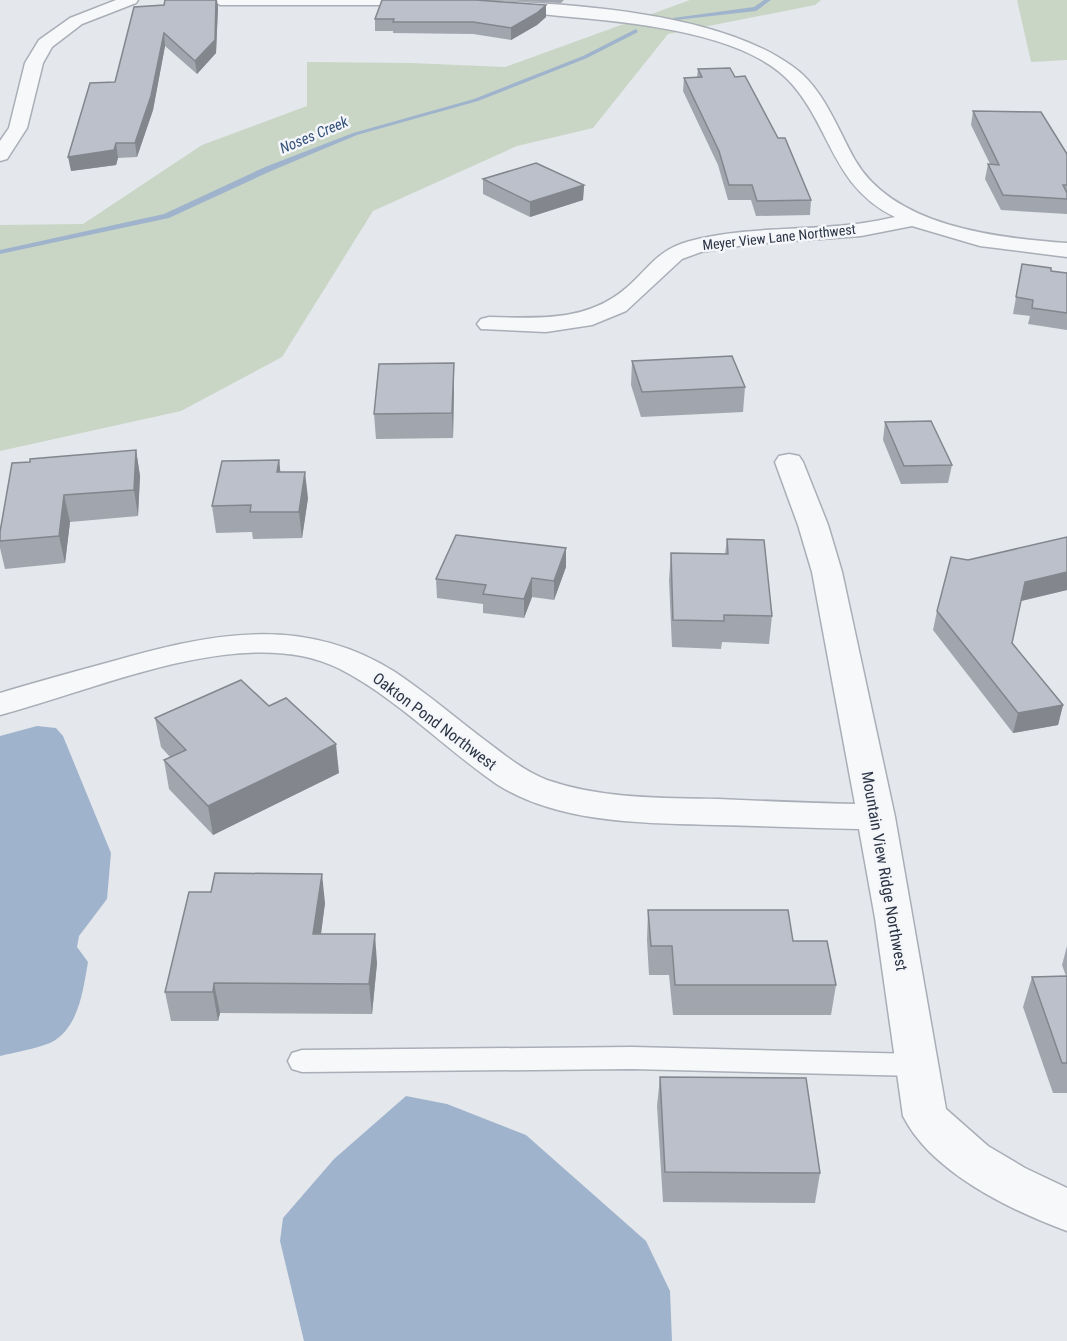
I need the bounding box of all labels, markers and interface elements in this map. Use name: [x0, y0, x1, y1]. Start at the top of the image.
water label: Noses Creek: [277, 112, 351, 157]
street label: Meyer View Lane Northwest: [702, 221, 856, 253]
street label: Oakton Pond Northwest: [369, 669, 501, 774]
street label: Mountain View Ridge Northwest: [858, 770, 911, 972]

